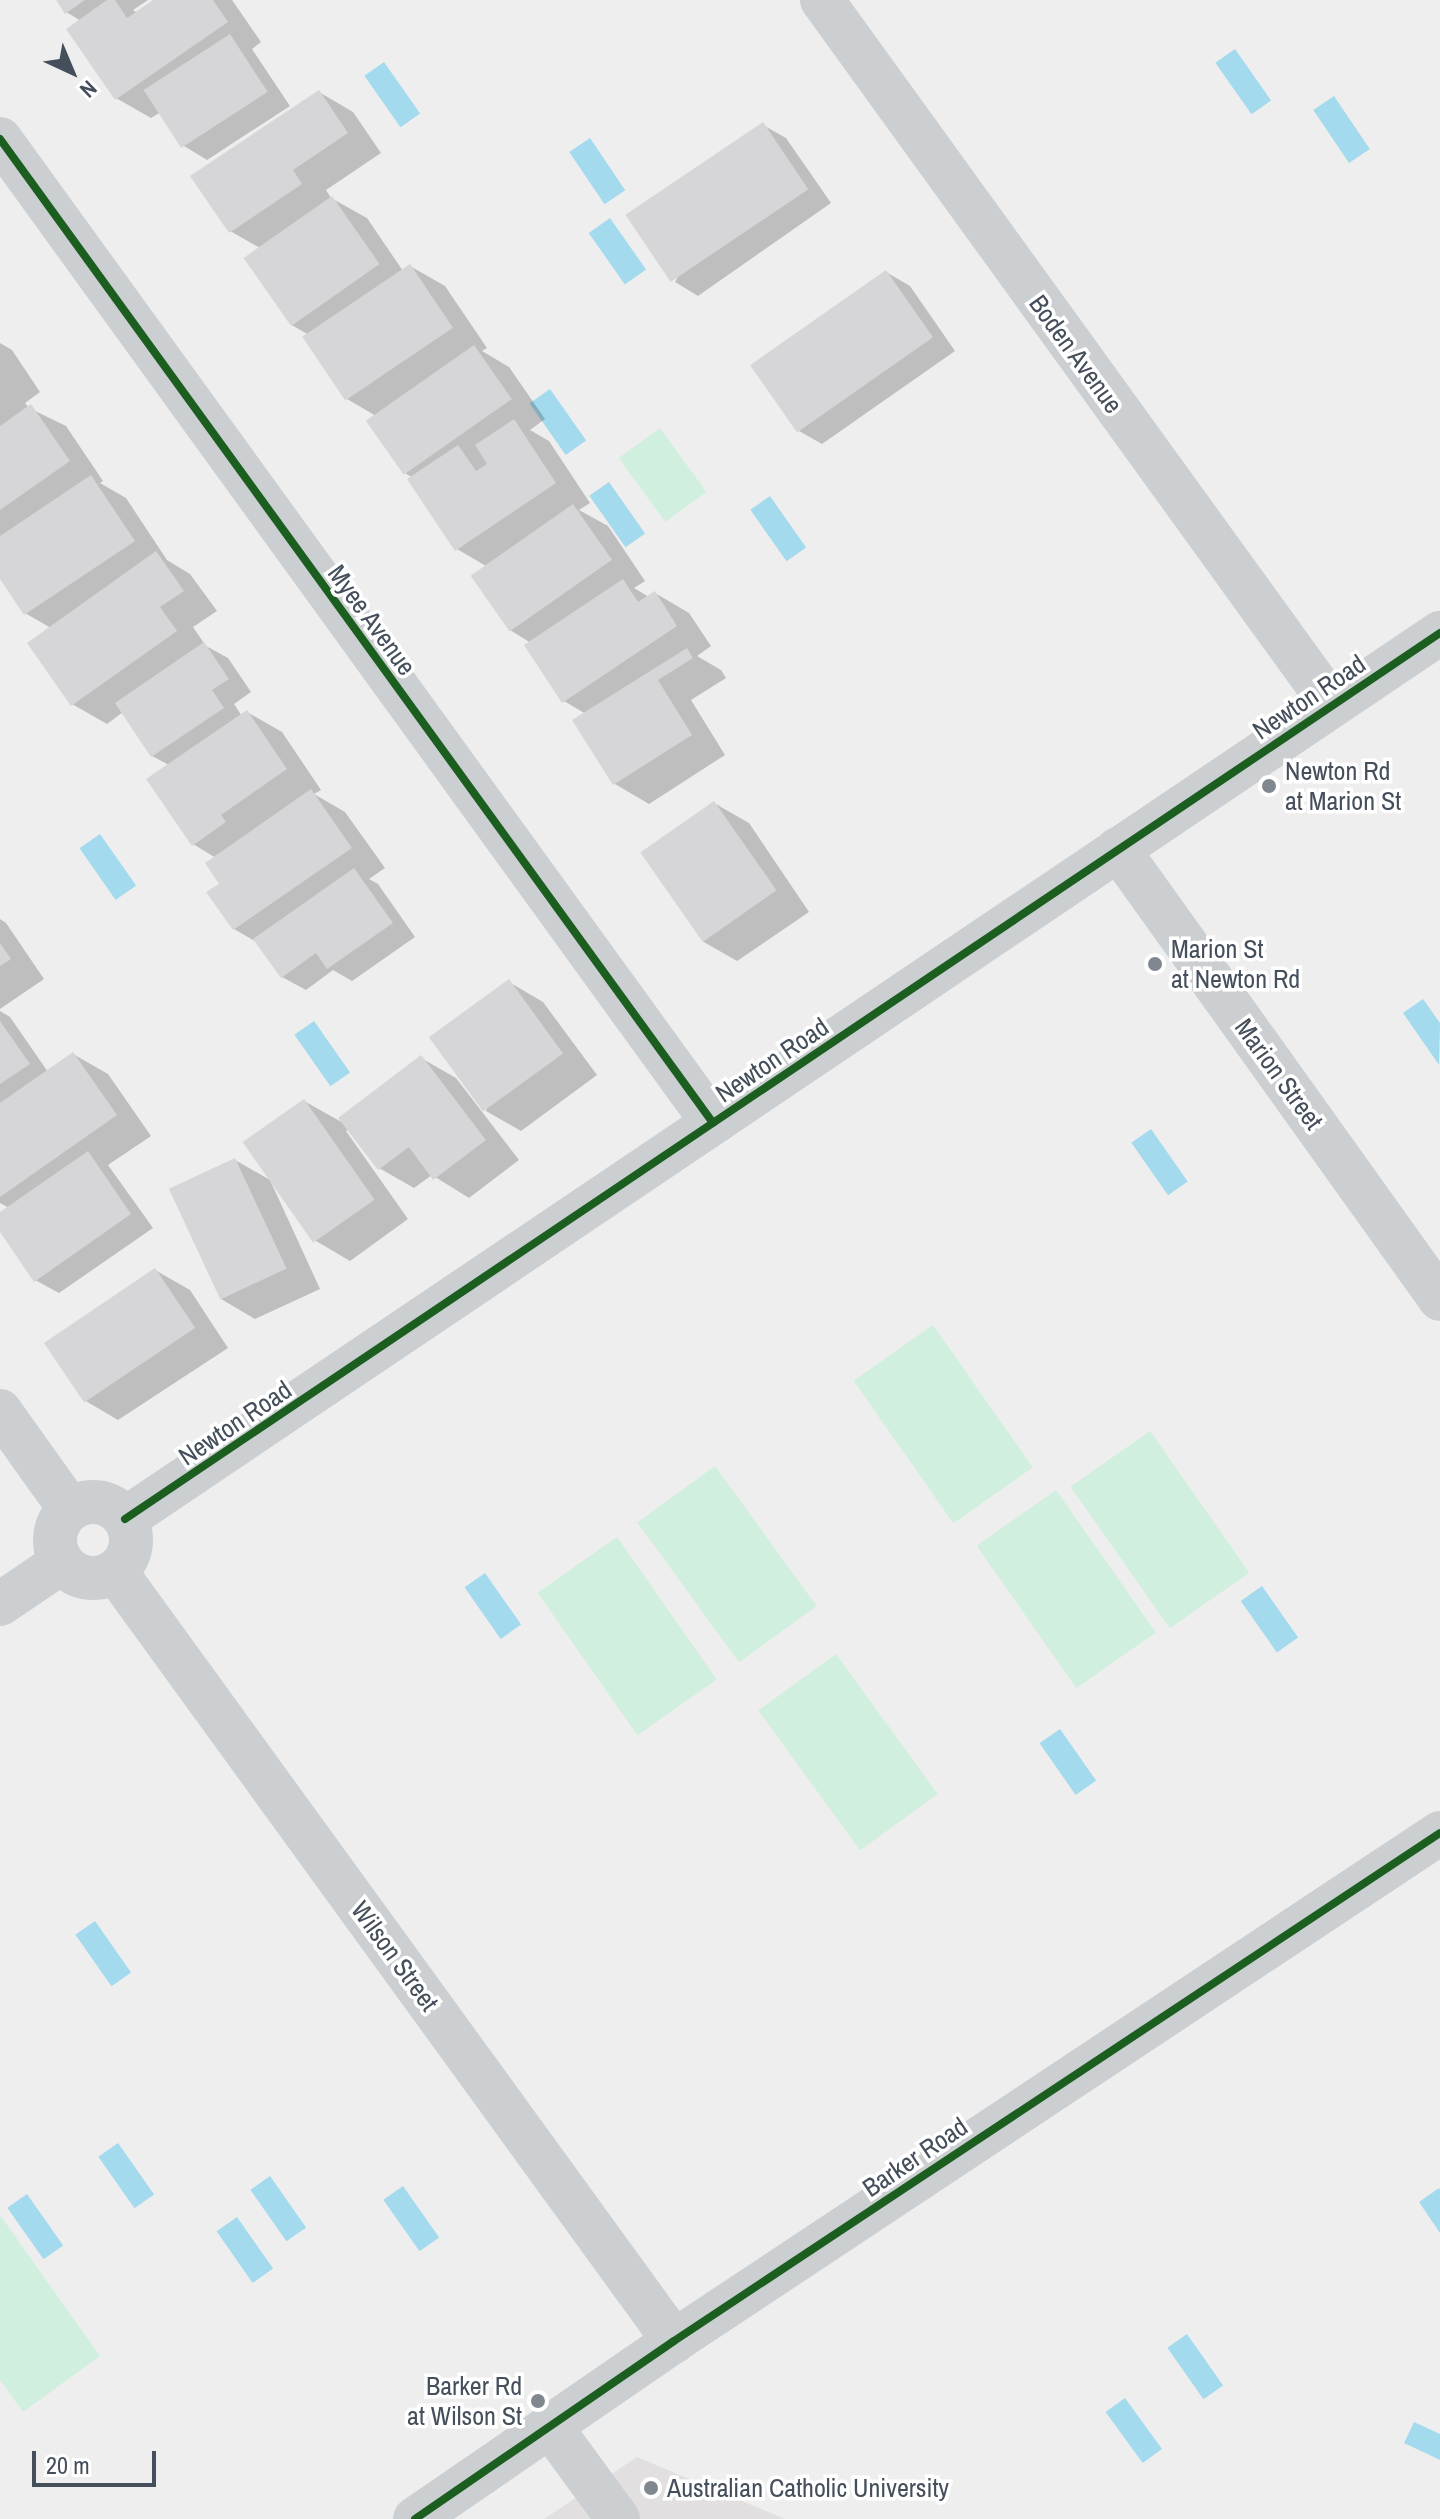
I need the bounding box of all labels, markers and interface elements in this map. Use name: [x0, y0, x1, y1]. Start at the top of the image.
north arrow: [32, 32, 112, 112]
text: N: [74, 74, 104, 105]
street label: Boden Avenue: [1022, 288, 1130, 420]
street label: Myee Avenue: [321, 558, 423, 682]
street label: Newton Road: [1247, 648, 1371, 746]
place label: Newton Rd at Marion St: [1285, 755, 1401, 816]
marker: Newton Rd at Marion St: [1260, 777, 1278, 795]
place label: Marion St at Newton Rd: [1171, 933, 1300, 994]
marker: Marion St at Newton Rd: [1146, 955, 1164, 973]
street label: Newton Road: [710, 1011, 834, 1109]
street label: Marion Street: [1228, 1013, 1330, 1135]
street label: Newton Road: [173, 1374, 297, 1472]
street label: Wilson Street: [345, 1895, 445, 2017]
street label: Barker Road: [857, 2111, 973, 2203]
place label: Barker Rd at Wilson St: [407, 2370, 522, 2432]
marker: Barker Rd at Wilson St: [529, 2392, 547, 2410]
scale bar: [36, 2435, 160, 2485]
text: 20 m: [46, 2449, 90, 2481]
place label: Australian Catholic University: [667, 2472, 949, 2504]
marker: Australian Catholic University: [642, 2479, 660, 2497]

